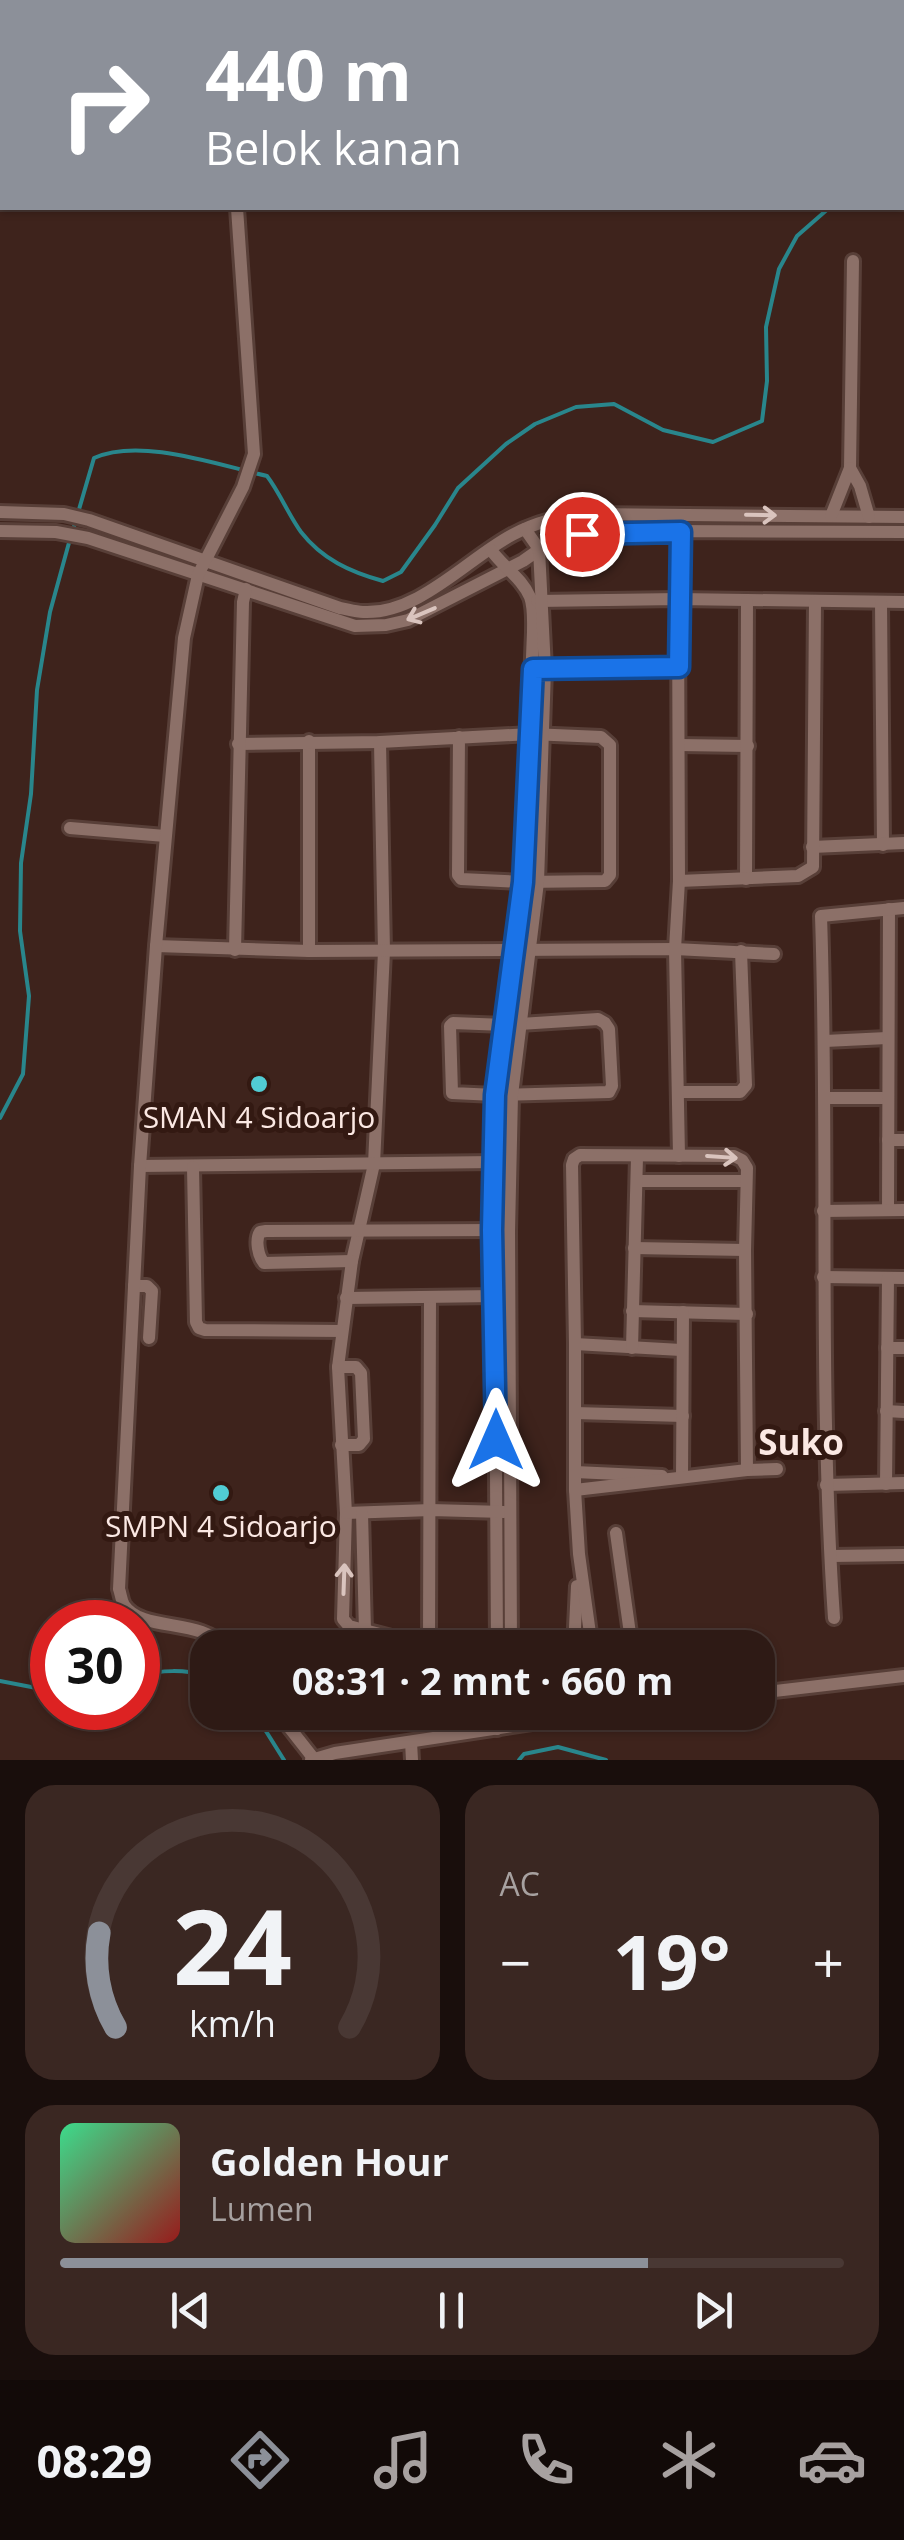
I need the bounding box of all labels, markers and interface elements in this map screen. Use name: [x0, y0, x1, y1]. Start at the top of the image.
text: 440 m: [205, 26, 412, 122]
icon: right: [40, 40, 170, 170]
text: Belok kanan: [205, 117, 462, 178]
pin: [540, 492, 625, 577]
one-way arrow: [744, 506, 776, 525]
icon: arrive: [555, 507, 610, 562]
one-way arrow: [406, 606, 437, 624]
marker: SMAN 4 Sidoarjo: [248, 1073, 270, 1095]
place label: SMAN 4 Sidoarjo: [143, 1096, 375, 1137]
one-way arrow: [705, 1148, 737, 1167]
position arrow: [444, 1388, 548, 1492]
district label: Suko: [758, 1418, 844, 1465]
marker: SMPN 4 Sidoarjo: [210, 1482, 232, 1504]
place label: SMPN 4 Sidoarjo: [105, 1505, 337, 1546]
one-way arrow: [335, 1563, 354, 1595]
speed limit sign: 30: [30, 1600, 160, 1730]
text: 08:31 · 2 mnt · 660 m: [292, 1654, 673, 1706]
text: AC: [500, 1862, 540, 1905]
text: 24: [173, 1874, 292, 2015]
text: 19°: [613, 1910, 731, 2012]
text: −: [500, 1924, 531, 1999]
text: +: [813, 1924, 844, 1999]
text: km/h: [189, 1999, 276, 2047]
text: Golden Hour: [210, 2135, 449, 2187]
text: Lumen: [210, 2187, 314, 2230]
icon: previous: [163, 2283, 218, 2338]
icon: pause: [424, 2283, 479, 2338]
icon: next: [686, 2283, 741, 2338]
icon: directions: [225, 2425, 295, 2495]
icon: music: [368, 2425, 438, 2495]
icon: phone: [511, 2425, 581, 2495]
icon: climate: [654, 2425, 724, 2495]
icon: car: [797, 2425, 867, 2495]
text: 08:29: [37, 2430, 152, 2491]

